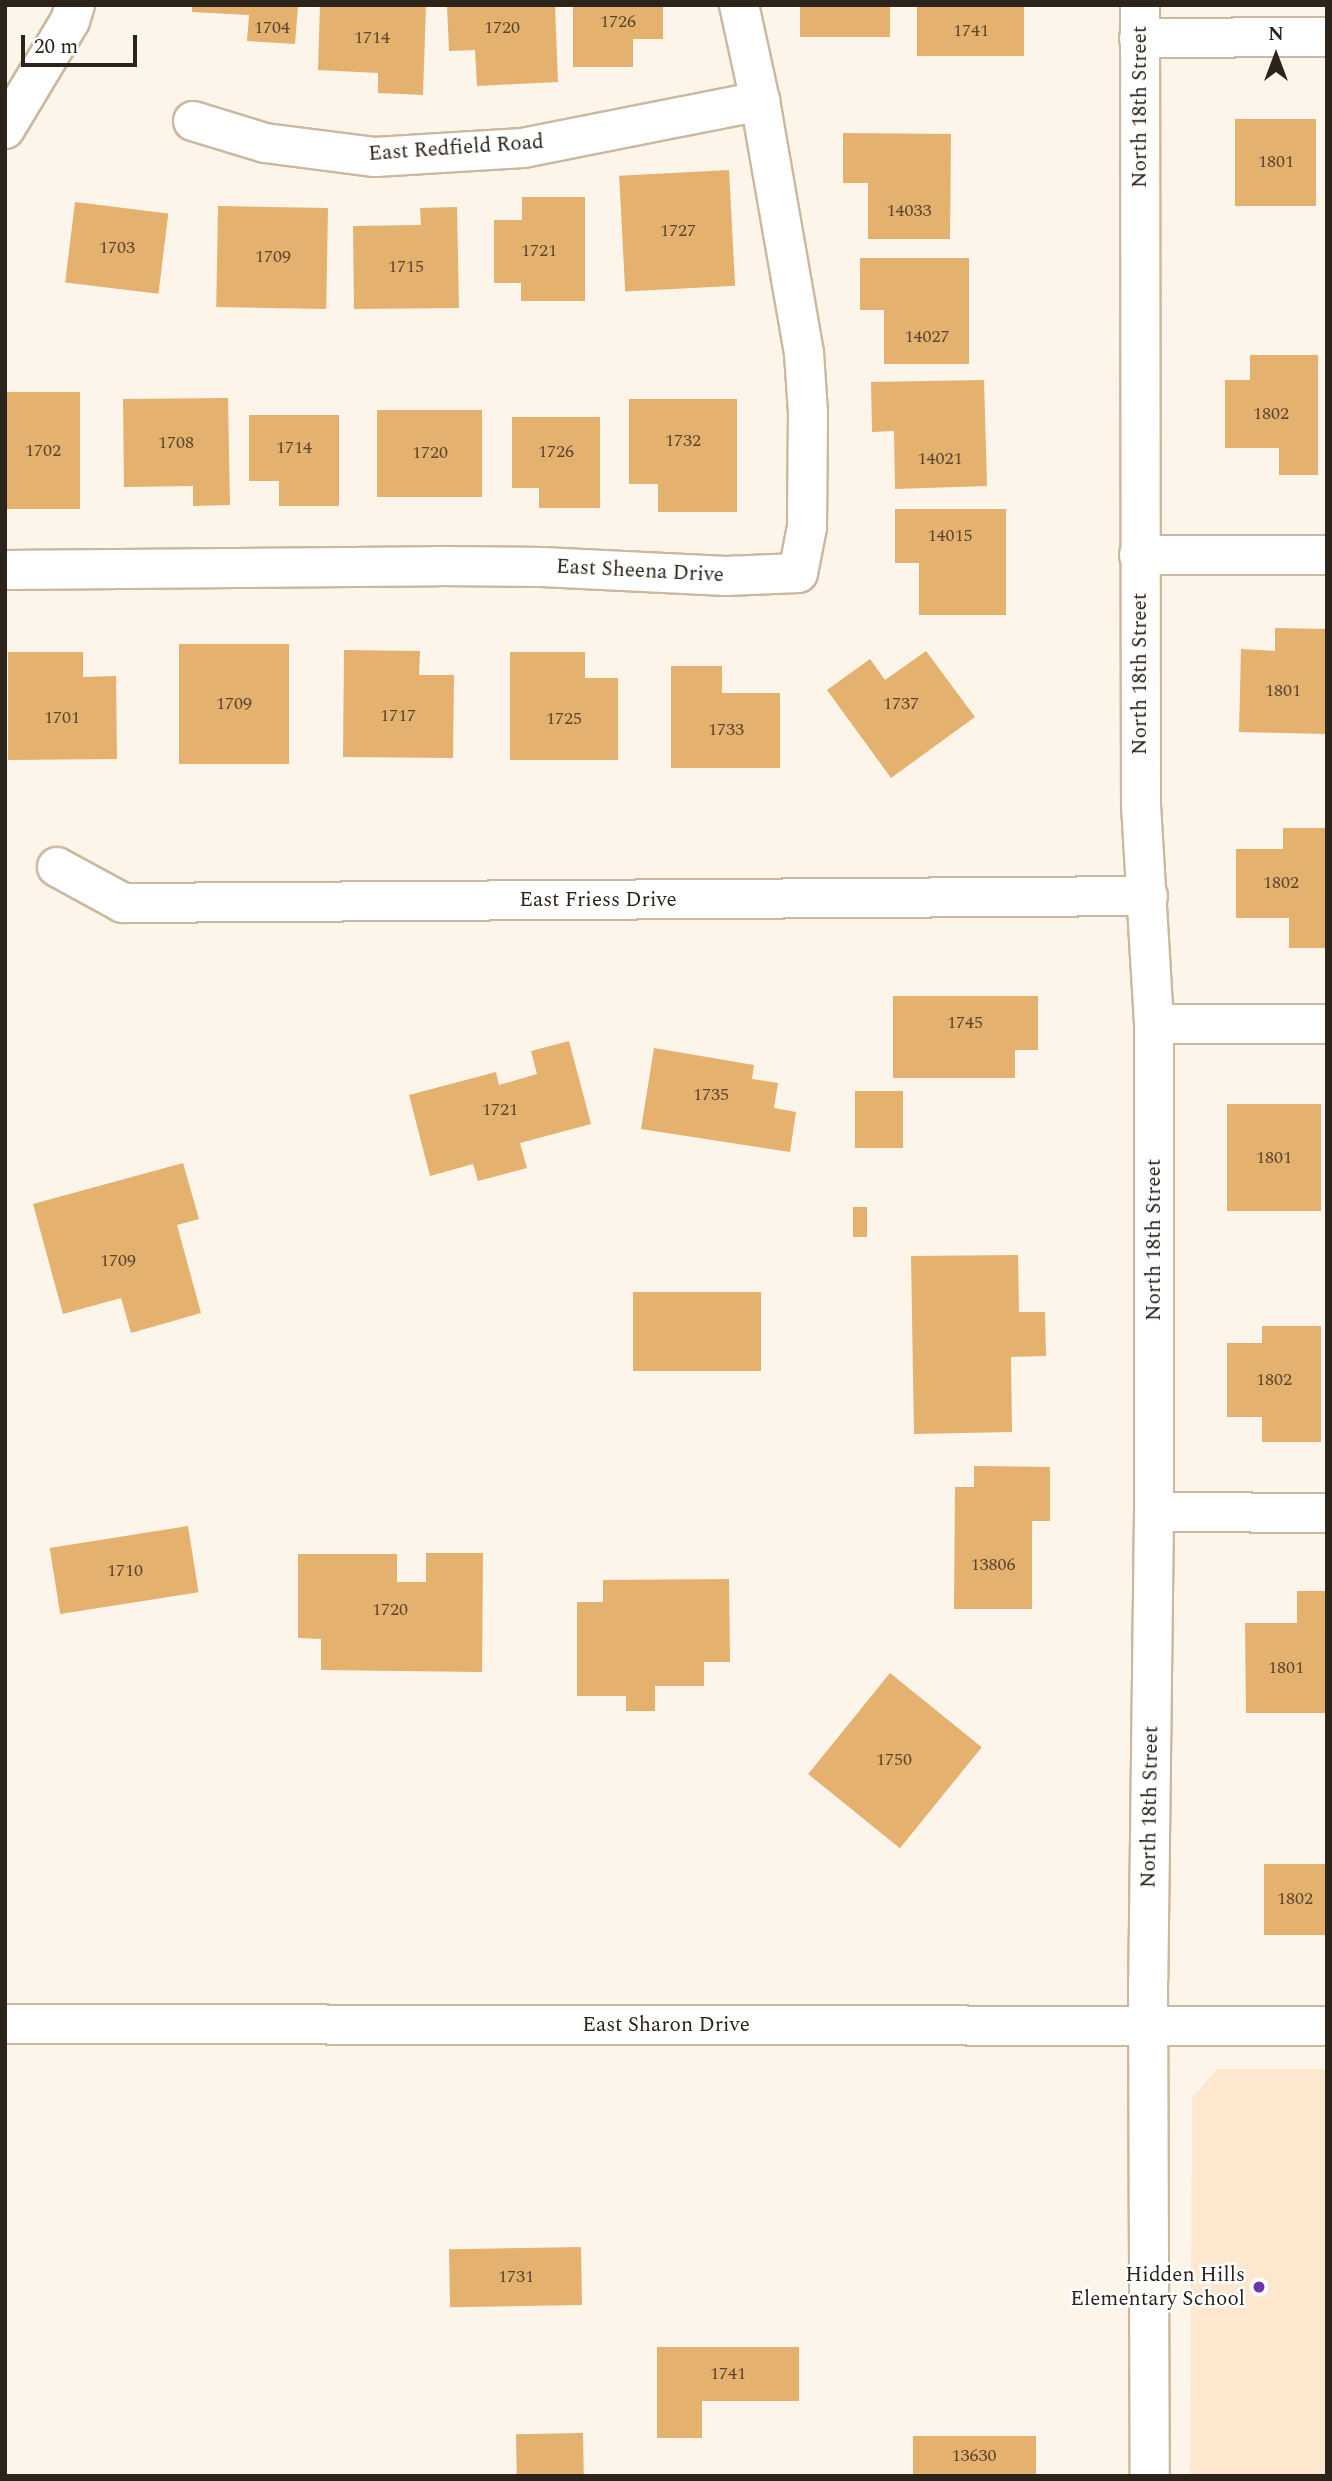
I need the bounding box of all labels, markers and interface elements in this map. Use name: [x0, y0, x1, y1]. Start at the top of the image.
house number: 1726: [600, 11, 636, 33]
house number: 1704: [254, 17, 290, 39]
house number: 1720: [484, 17, 520, 39]
house number: 1741: [953, 20, 989, 42]
text: N: [1268, 20, 1284, 49]
scale bar: [24, 21, 140, 65]
north arrow: [1241, 21, 1311, 91]
street label: North 18th Street: [1127, 26, 1153, 188]
house number: 1714: [354, 27, 390, 49]
text: 20 m: [34, 31, 78, 63]
street label: East Redfield Road: [367, 129, 545, 167]
house number: 1801: [1258, 151, 1294, 173]
house number: 14033: [887, 200, 931, 222]
house number: 1727: [660, 220, 696, 242]
house number: 1703: [99, 237, 135, 259]
house number: 1721: [521, 240, 557, 262]
house number: 1709: [255, 246, 291, 268]
house number: 1715: [388, 256, 424, 278]
house number: 14027: [905, 326, 949, 348]
house number: 1802: [1253, 403, 1289, 425]
house number: 1732: [665, 430, 701, 452]
house number: 1708: [158, 432, 194, 454]
house number: 1714: [276, 437, 312, 459]
house number: 1702: [25, 440, 61, 462]
house number: 1726: [538, 441, 574, 463]
house number: 1720: [412, 442, 448, 464]
house number: 14021: [918, 448, 962, 470]
house number: 14015: [928, 525, 972, 547]
street label: East Sheena Drive: [555, 554, 725, 588]
street label: North 18th Street: [1127, 593, 1153, 755]
house number: 1801: [1265, 680, 1301, 702]
house number: 1709: [216, 693, 252, 715]
house number: 1737: [883, 693, 919, 715]
house number: 1717: [380, 705, 416, 727]
house number: 1701: [44, 707, 80, 729]
house number: 1725: [546, 708, 582, 730]
house number: 1733: [708, 719, 744, 741]
house number: 1802: [1263, 872, 1299, 894]
street label: East Friess Drive: [519, 887, 677, 913]
house number: 1745: [947, 1012, 983, 1034]
house number: 1735: [693, 1084, 729, 1106]
house number: 1721: [482, 1099, 518, 1121]
house number: 1801: [1256, 1147, 1292, 1169]
street label: North 18th Street: [1141, 1159, 1167, 1321]
house number: 1709: [100, 1250, 136, 1272]
house number: 1802: [1256, 1369, 1292, 1391]
house number: 13806: [971, 1554, 1015, 1576]
house number: 1710: [107, 1560, 143, 1582]
house number: 1720: [372, 1599, 408, 1621]
house number: 1801: [1268, 1657, 1304, 1679]
street label: North 18th Street: [1136, 1726, 1164, 1888]
house number: 1750: [876, 1749, 912, 1771]
house number: 1802: [1277, 1888, 1313, 1910]
street label: East Sharon Drive: [582, 2012, 750, 2038]
place label: Hidden Hills Elementary School: [1070, 2262, 1245, 2312]
house number: 1731: [498, 2266, 534, 2288]
marker: Hidden Hills Elementary School: [1251, 2279, 1267, 2295]
house number: 1741: [710, 2363, 746, 2385]
house number: 13630: [952, 2445, 996, 2467]

